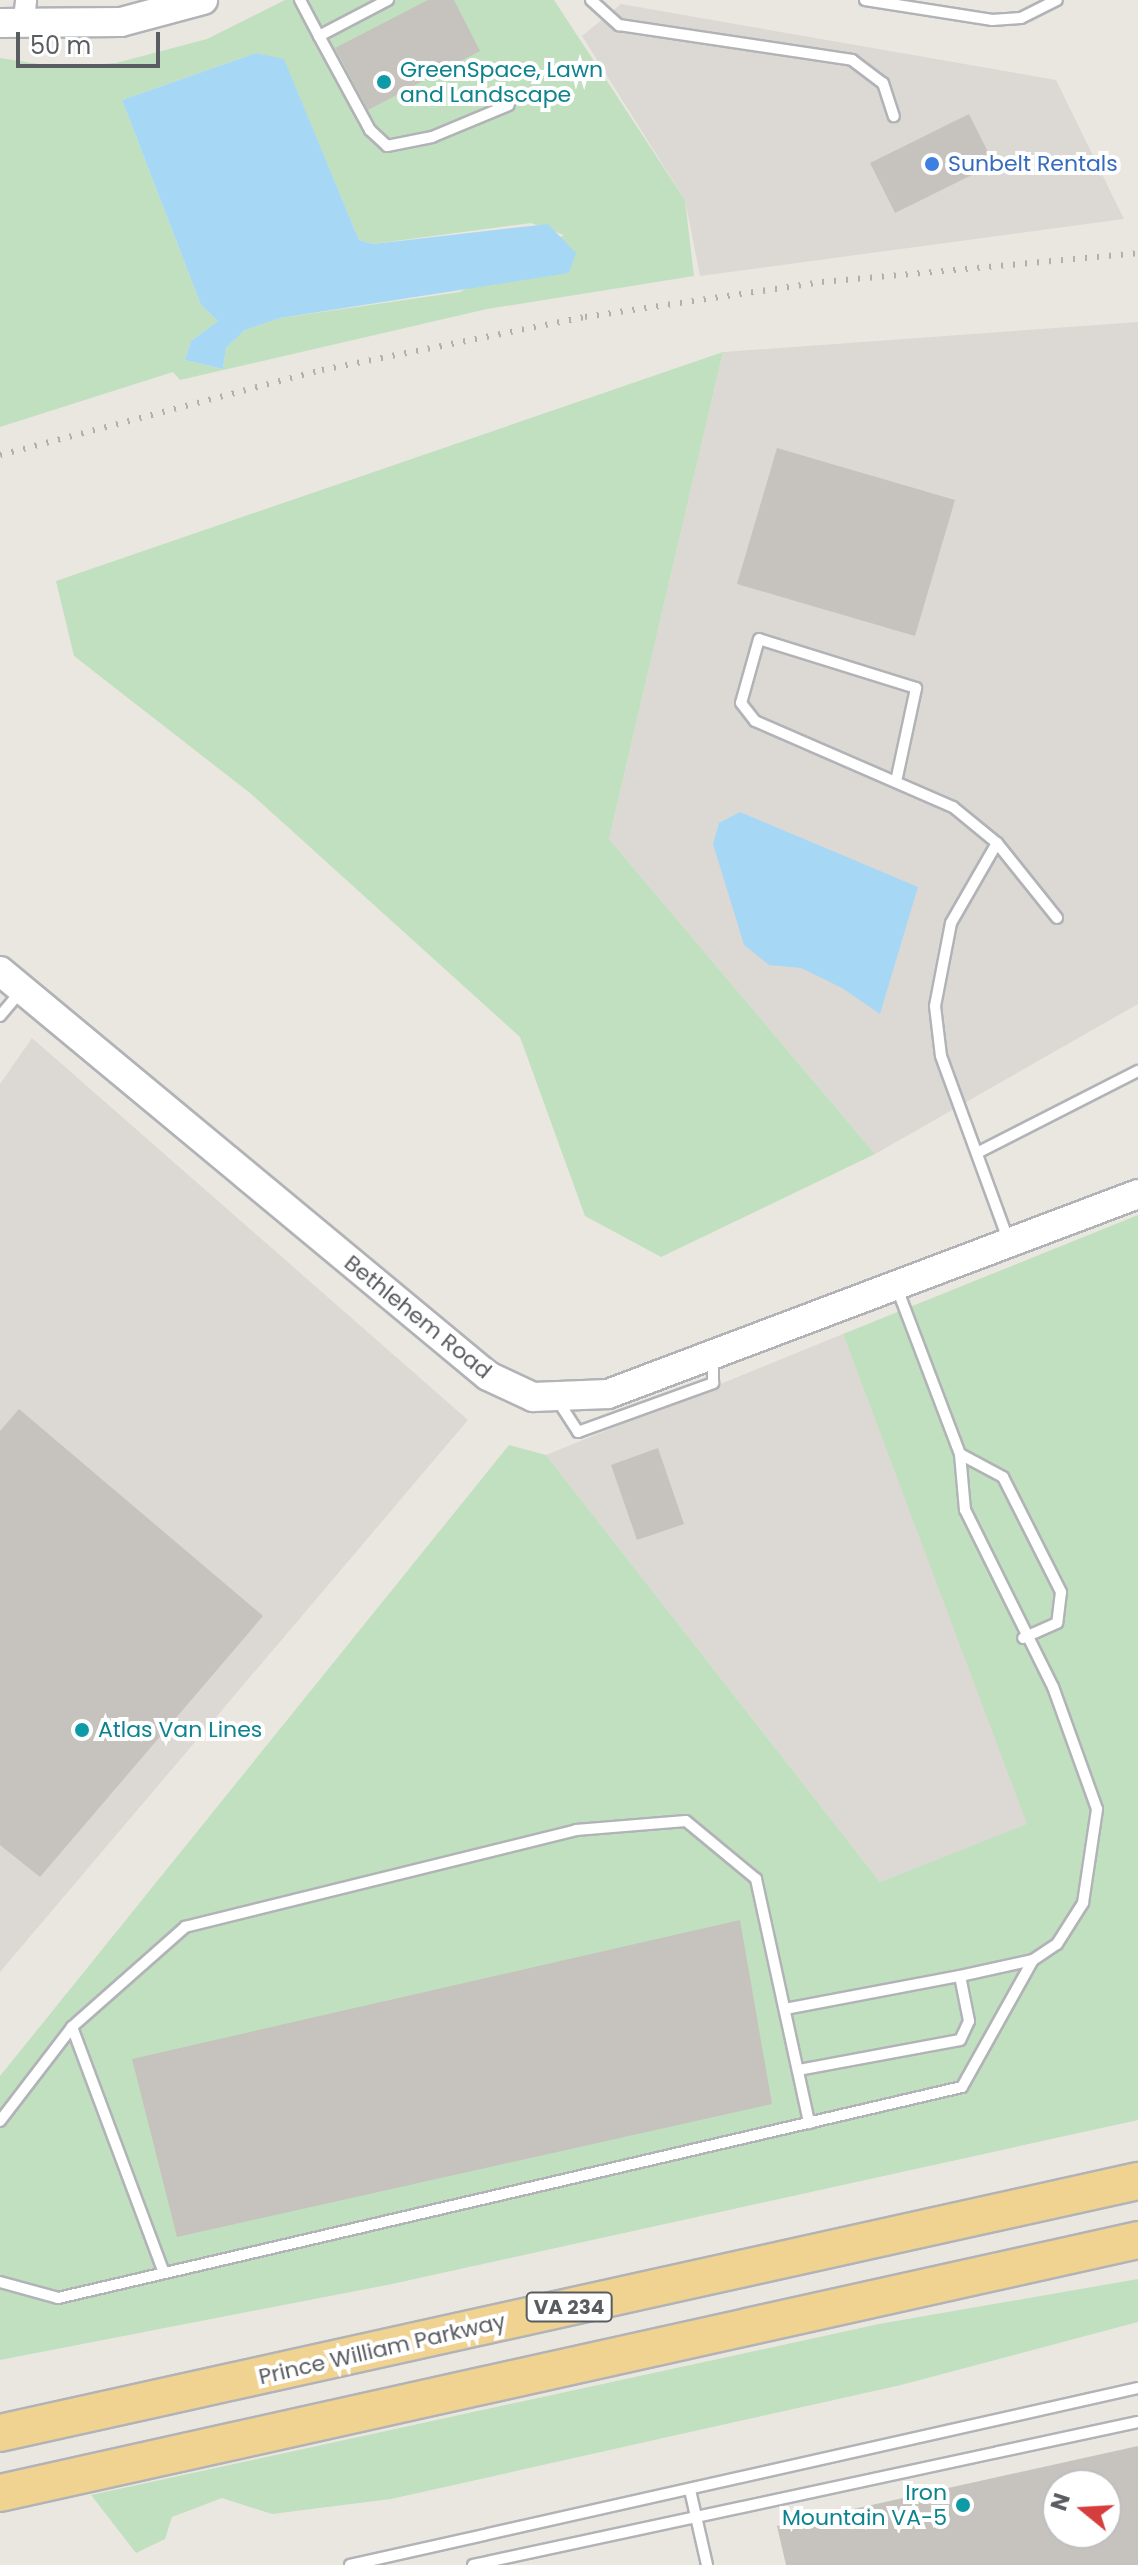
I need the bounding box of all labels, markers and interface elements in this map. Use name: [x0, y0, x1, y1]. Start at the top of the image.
scale bar: [20, 16, 164, 66]
text: 50 m: [30, 29, 91, 62]
place label: GreenSpace, Lawn and Landscape: [400, 56, 603, 108]
marker: GreenSpace, Lawn and Landscape: [375, 73, 393, 91]
place label: Sunbelt Rentals: [948, 151, 1118, 177]
marker: Sunbelt Rentals: [923, 155, 941, 173]
street label: Bethlehem Road: [339, 1250, 497, 1384]
place label: Atlas Van Lines: [98, 1717, 262, 1743]
marker: Atlas Van Lines: [73, 1721, 91, 1739]
road number: VA 234: [525, 2291, 613, 2323]
street label: Prince William Parkway: [256, 2308, 508, 2390]
north arrow: [1042, 2469, 1122, 2549]
place label: Iron Mountain VA-5: [782, 2479, 947, 2530]
text: N: [1043, 2489, 1078, 2515]
marker: Iron Mountain VA-5: [954, 2496, 972, 2514]

